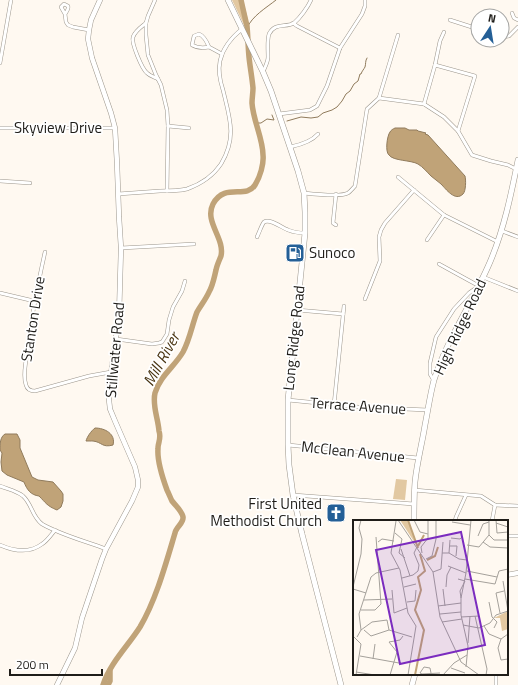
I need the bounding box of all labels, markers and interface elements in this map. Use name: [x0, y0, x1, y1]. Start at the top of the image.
north arrow: [470, 8, 510, 48]
text: N: [487, 10, 497, 27]
street label: Skyview Drive: [14, 116, 102, 139]
place label: Sunoco: [309, 241, 356, 264]
fuel station icon: Sunoco: [284, 242, 306, 264]
street label: Stanton Drive: [14, 275, 51, 363]
street label: High Ridge Road: [427, 275, 492, 379]
street label: Long Ridge Road: [277, 284, 310, 392]
street label: Stillwater Road: [99, 301, 130, 399]
water label: Mill River: [136, 326, 186, 390]
street label: Terrace Avenue: [309, 391, 407, 420]
street label: McClean Avenue: [300, 435, 406, 468]
place label: First United Methodist Church: [210, 492, 322, 532]
church icon: First United Methodist Church: [325, 502, 347, 524]
inset map: [353, 520, 508, 675]
scale bar: [10, 651, 102, 677]
text: 200 m: [16, 655, 49, 674]

